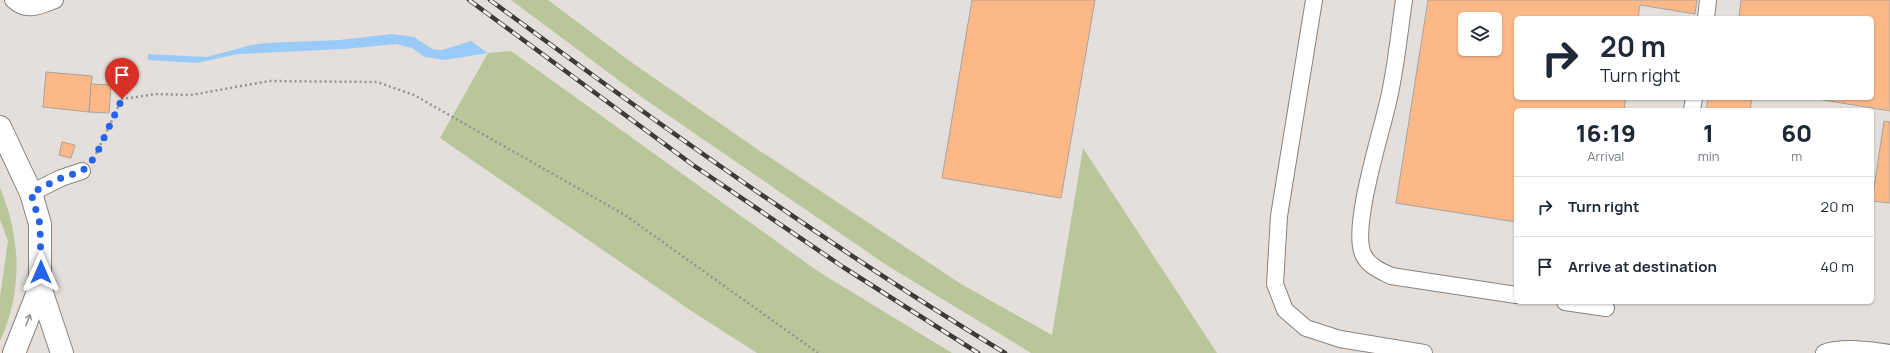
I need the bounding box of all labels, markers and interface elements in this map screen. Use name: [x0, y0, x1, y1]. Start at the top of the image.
map controls: [1458, 12, 1502, 56]
button: layers: [1458, 12, 1502, 56]
text: 20 m: [1600, 27, 1666, 65]
icon: right: [1534, 32, 1586, 84]
pin: [105, 58, 139, 99]
text: Turn right: [1600, 63, 1681, 87]
icon: arrive: [111, 64, 133, 86]
text: 16:19: [1576, 116, 1636, 149]
text: 1: [1703, 116, 1714, 149]
text: 60: [1781, 116, 1812, 149]
text: Arrival: [1587, 147, 1624, 165]
text: min: [1698, 147, 1719, 165]
text: m: [1791, 147, 1802, 165]
icon: right: [1534, 196, 1556, 218]
text: Turn right: [1568, 196, 1639, 217]
text: 20 m: [1821, 196, 1854, 217]
position arrow: [20, 251, 62, 293]
icon: arrive: [1534, 256, 1556, 278]
text: Arrive at destination: [1568, 256, 1717, 277]
text: 40 m: [1820, 256, 1854, 277]
one-way arrow: [25, 314, 32, 327]

